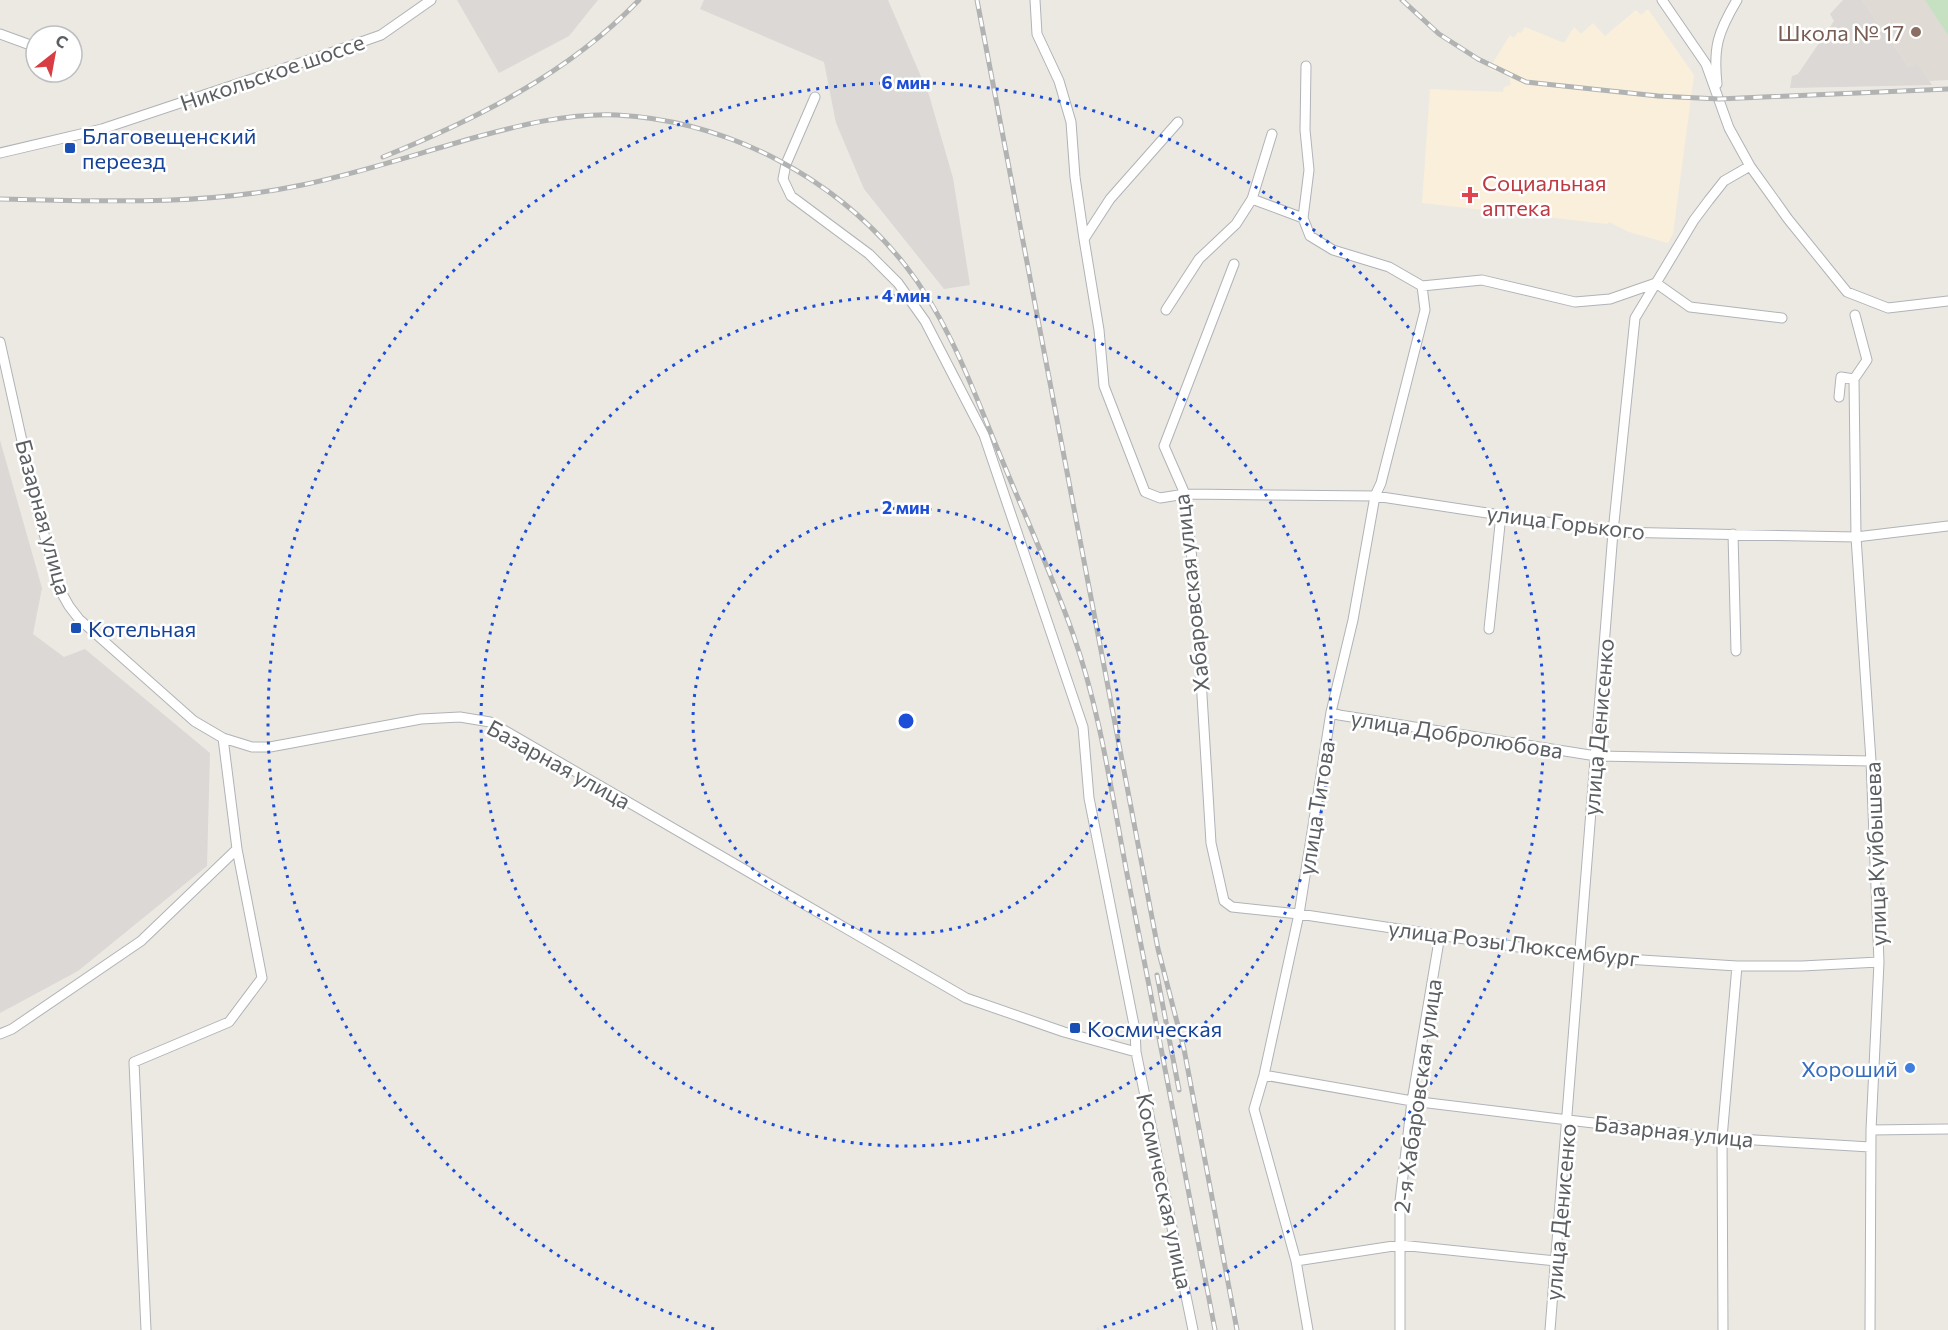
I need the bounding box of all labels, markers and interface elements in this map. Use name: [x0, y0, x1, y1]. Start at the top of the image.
place label: Школа № 17: [1777, 19, 1904, 46]
north arrow: [24, 24, 84, 84]
marker: Школа № 17: [1909, 25, 1923, 39]
street label: Никольское шоссе: [176, 28, 368, 116]
text: С: [52, 30, 72, 52]
text: 6 мин: [882, 71, 930, 93]
place label: Благовещенский переезд: [82, 122, 256, 174]
marker: Благовещенский переезд: [63, 141, 77, 155]
place label: Социальная аптека: [1482, 169, 1607, 221]
marker: Социальная аптека: [1463, 188, 1477, 202]
text: 4 мин: [882, 284, 930, 306]
street label: Базарная улица: [10, 436, 78, 598]
street label: Хабаровская улица: [1167, 493, 1215, 693]
text: 2 мин: [882, 496, 930, 518]
street label: улица Горького: [1485, 499, 1647, 545]
place label: Котельная: [88, 615, 196, 642]
marker: Котельная: [69, 621, 83, 635]
street label: улица Денисенко: [1577, 637, 1619, 817]
street label: улица Добролюбова: [1349, 704, 1565, 764]
centre of rings: [896, 711, 916, 731]
street label: Базарная улица: [482, 713, 636, 815]
street label: улица Титова: [1292, 739, 1340, 877]
street label: улица Куйбышева: [1858, 761, 1892, 947]
street label: улица Розы Люксембург: [1387, 914, 1641, 972]
street label: 2-я Хабаровская улица: [1387, 977, 1447, 1215]
place label: Космическая: [1087, 1015, 1222, 1042]
marker: Космическая: [1068, 1021, 1082, 1035]
place label: Хороший: [1801, 1055, 1898, 1082]
marker: Хороший: [1903, 1061, 1917, 1075]
street label: Космическая улица: [1131, 1091, 1199, 1291]
street label: Базарная улица: [1593, 1109, 1755, 1153]
street label: улица Денисенко: [1539, 1122, 1581, 1302]

